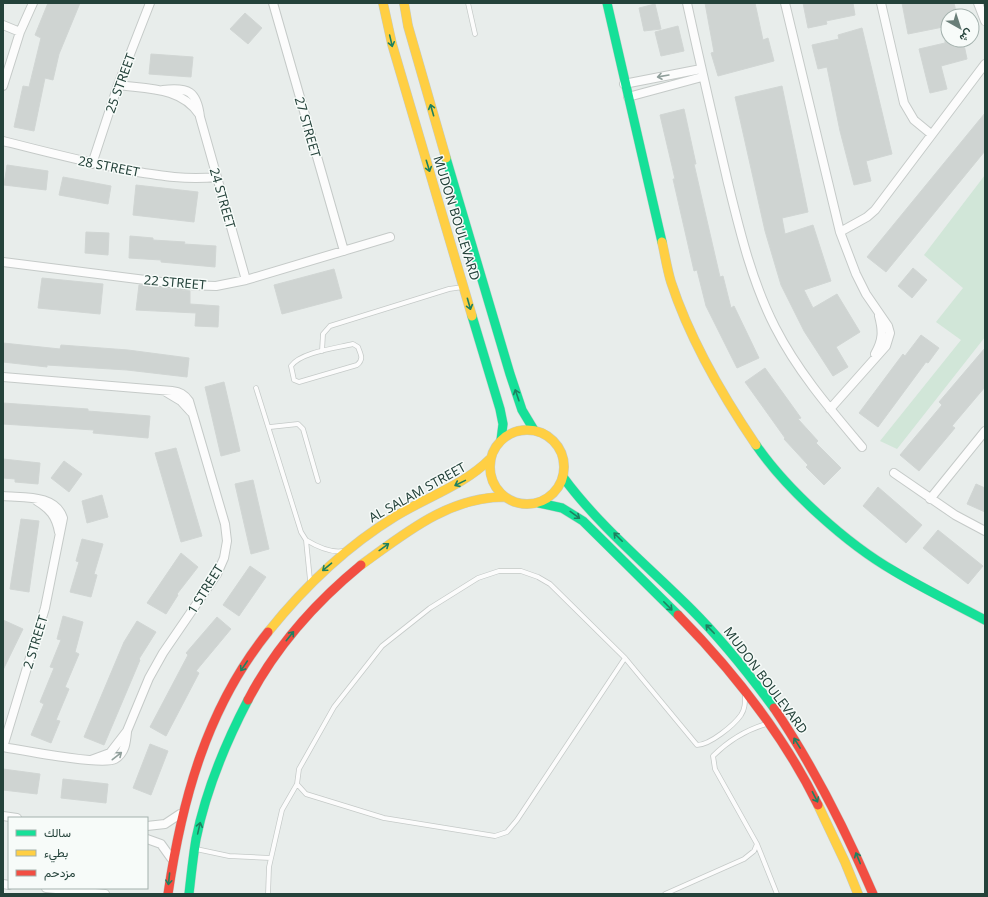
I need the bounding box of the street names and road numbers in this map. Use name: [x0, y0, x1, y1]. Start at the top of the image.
street label: 25 STREET: [101, 50, 139, 115]
street label: 27 STREET: [291, 95, 325, 160]
street label: 28 STREET: [77, 151, 142, 181]
street label: MUDON BOULEVARD: [429, 153, 485, 283]
street label: 24 STREET: [206, 166, 240, 231]
street label: 22 STREET: [143, 270, 208, 294]
street label: AL SALAM STREET: [365, 457, 469, 526]
street label: 1 STREET: [183, 560, 228, 617]
street label: 2 STREET: [18, 612, 52, 671]
street label: MUDON BOULEVARD: [720, 623, 812, 737]

